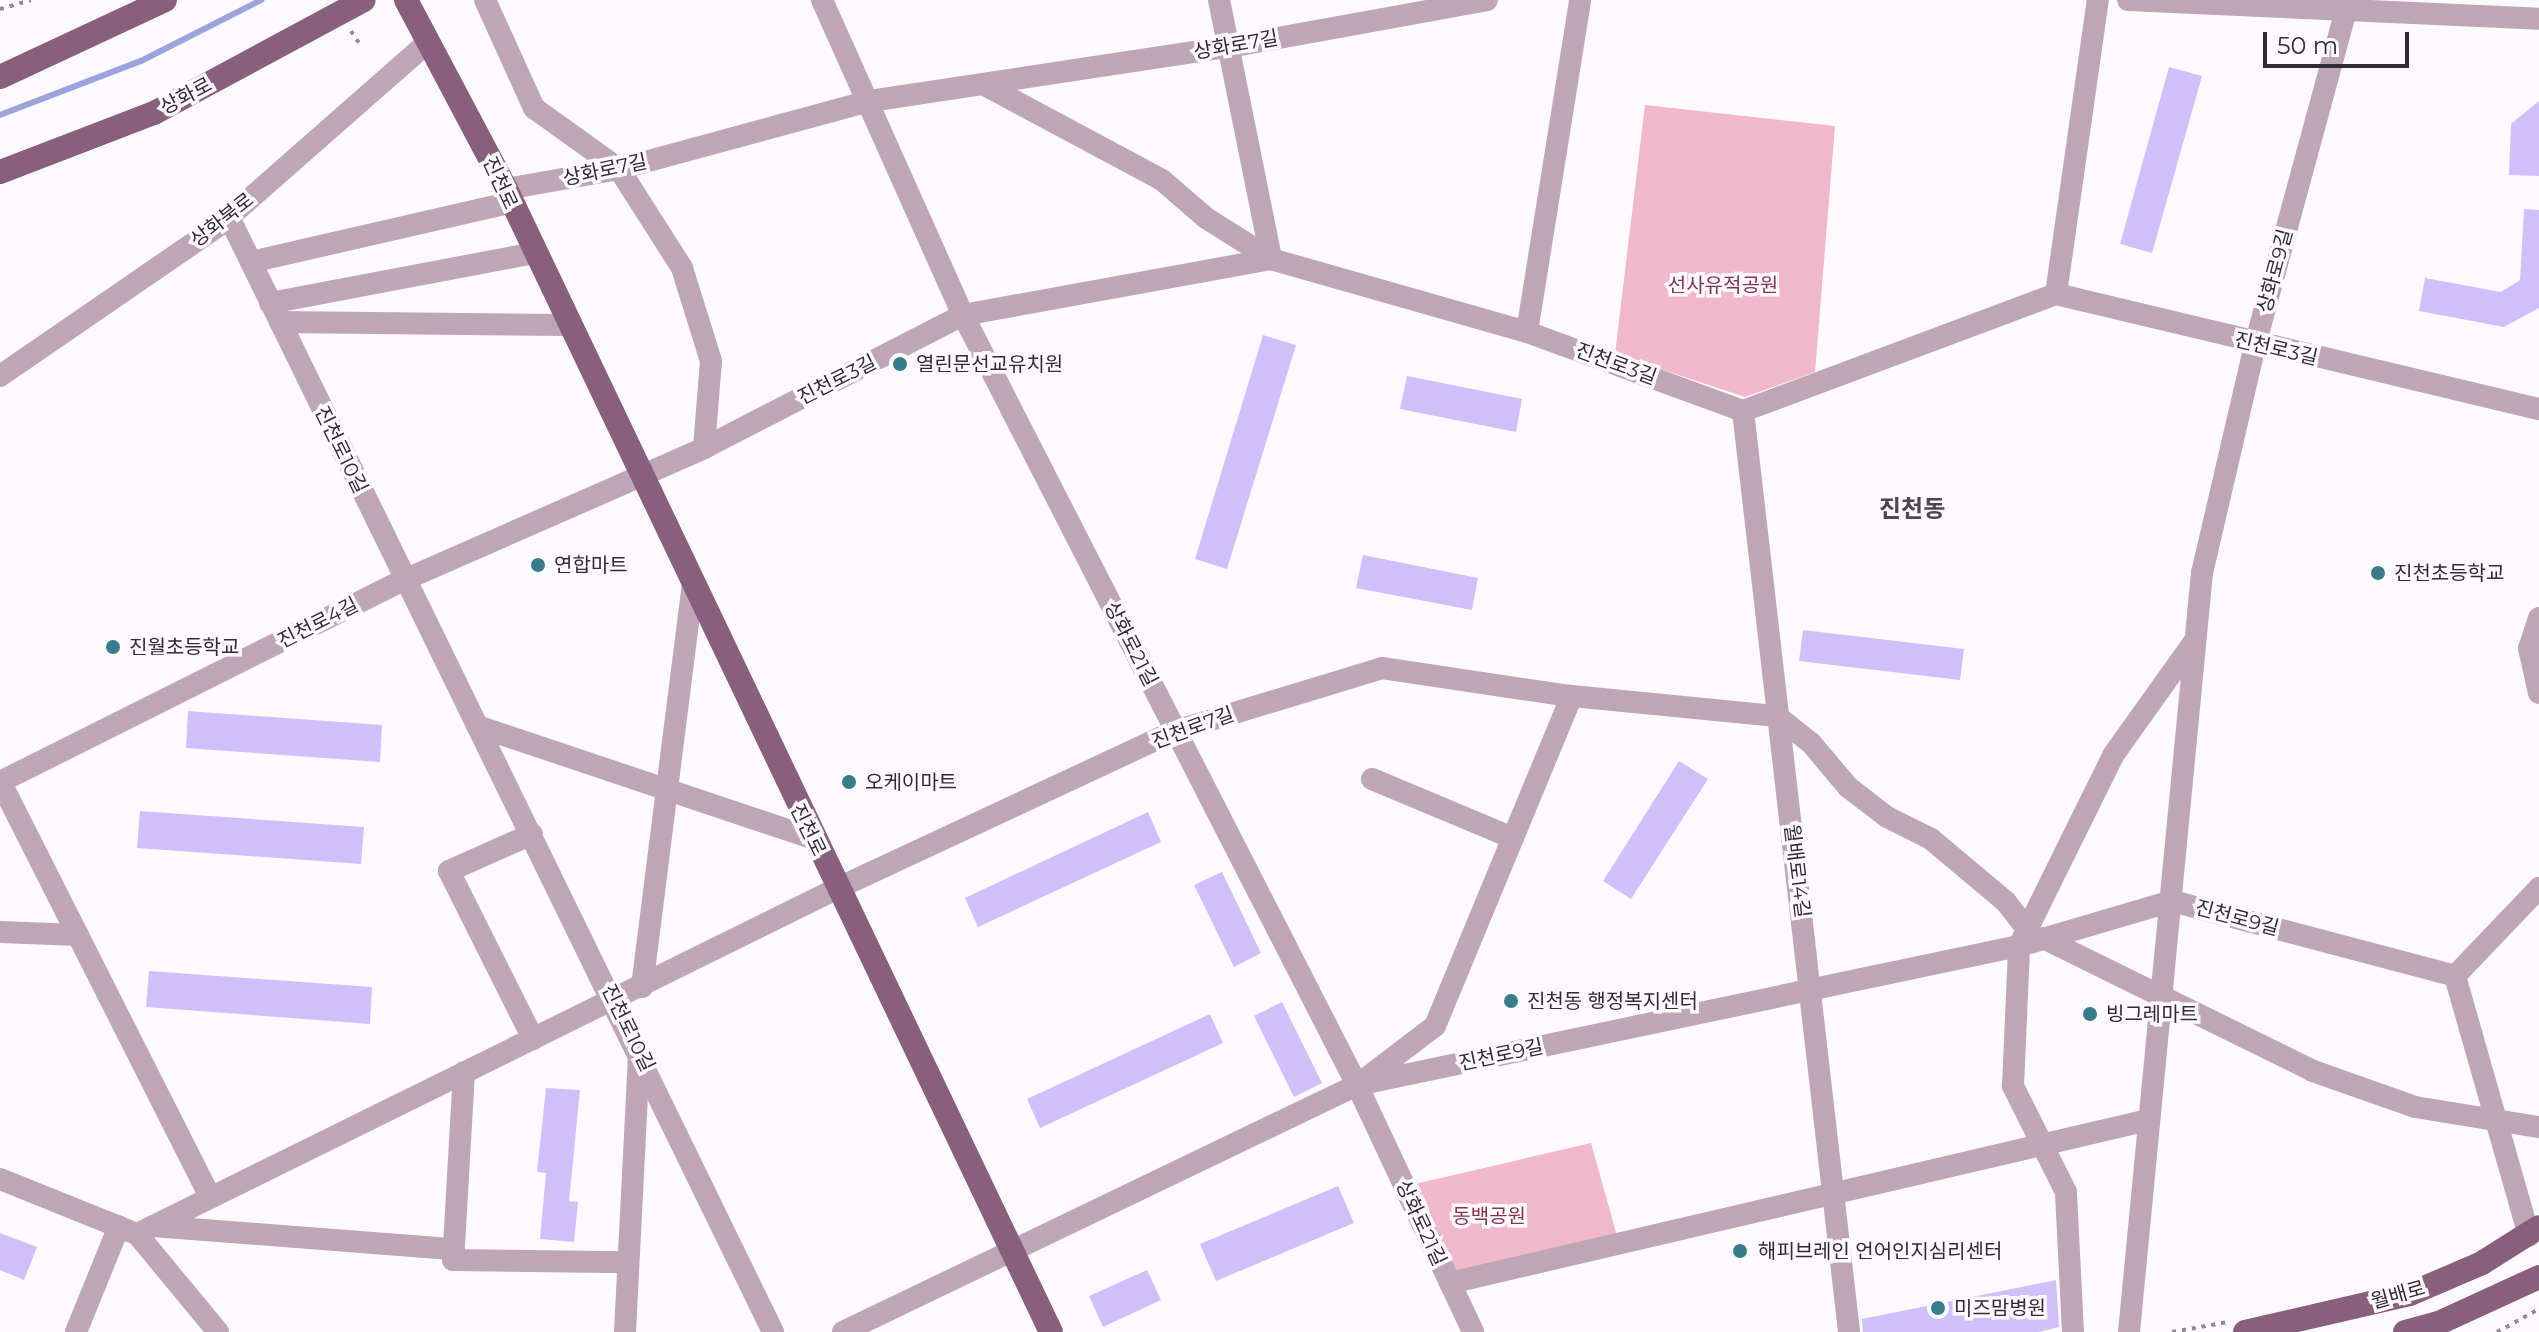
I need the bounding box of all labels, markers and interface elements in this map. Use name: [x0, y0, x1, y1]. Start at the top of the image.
scale bar: [2267, 16, 2413, 66]
street label: 상화로7길: [1192, 26, 1280, 64]
text: 50 m: [2277, 31, 2338, 60]
street label: 상화로: [156, 72, 216, 120]
street label: 상화로7길: [561, 149, 649, 191]
street label: 진천로: [477, 153, 523, 213]
street label: 상화북로: [186, 188, 258, 252]
street label: 상화로9길: [2252, 226, 2298, 316]
park label: 선사유적공원: [1668, 273, 1778, 297]
street label: 진천로3길: [2232, 328, 2320, 370]
street label: 진천로3길: [1572, 338, 1660, 390]
street label: 진천로3길: [794, 350, 880, 410]
place label: 열린문선교유치원: [916, 352, 1063, 376]
marker: 열린문선교유치원: [891, 355, 909, 373]
street label: 진천로10길: [310, 402, 372, 498]
district label: 진천동: [1879, 495, 1945, 523]
place label: 연합마트: [554, 553, 628, 577]
marker: 연합마트: [529, 556, 547, 574]
place label: 진천초등학교: [2394, 561, 2504, 585]
marker: 진천초등학교: [2369, 564, 2387, 582]
street label: 진천로4길: [274, 593, 362, 653]
street label: 상화로21길: [1099, 597, 1163, 691]
place label: 진월초등학교: [129, 635, 239, 659]
marker: 진월초등학교: [104, 638, 122, 656]
street label: 진천로7길: [1149, 702, 1237, 754]
place label: 오케이마트: [865, 770, 957, 794]
marker: 오케이마트: [840, 773, 858, 791]
street label: 진천로: [785, 800, 831, 860]
street label: 월배로14길: [1779, 823, 1815, 919]
street label: 진천로9길: [2192, 895, 2282, 941]
street label: 진천로10길: [597, 980, 659, 1076]
place label: 진천동 행정복지센터: [1527, 989, 1698, 1013]
marker: 진천동 행정복지센터: [1502, 992, 1520, 1010]
place label: 빙그레마트: [2106, 1002, 2198, 1026]
marker: 빙그레마트: [2081, 1005, 2099, 1023]
street label: 진천로9길: [1457, 1034, 1545, 1076]
street label: 상화로21길: [1391, 1176, 1451, 1270]
park label: 동백공원: [1452, 1204, 1526, 1228]
place label: 해피브레인 언어인지심리센터: [1758, 1239, 2002, 1263]
marker: 해피브레인 언어인지심리센터: [1729, 1240, 1751, 1262]
street label: 월배로: [2368, 1276, 2428, 1314]
place label: 미즈맘병원: [1954, 1296, 2046, 1320]
marker: 미즈맘병원: [1929, 1299, 1947, 1317]

